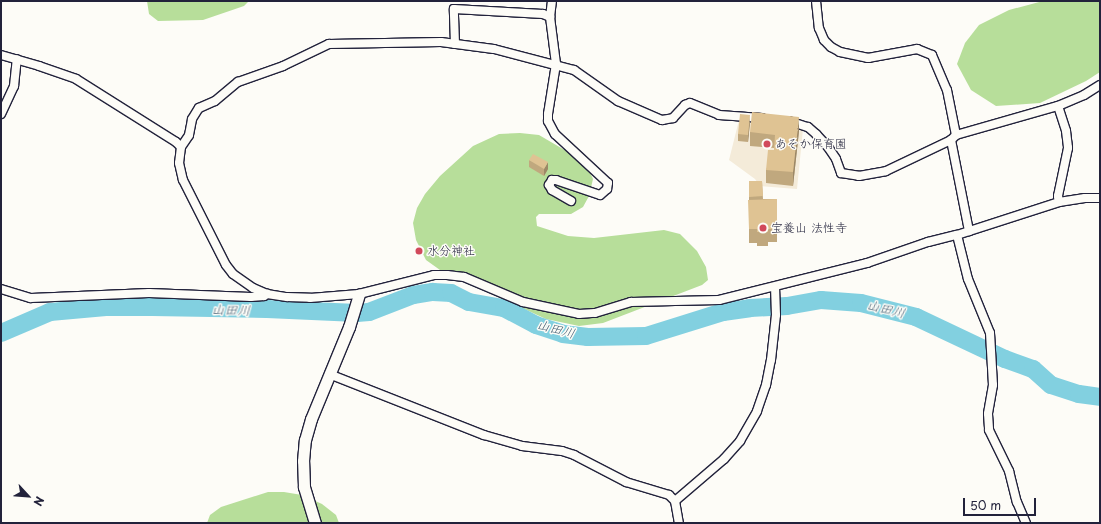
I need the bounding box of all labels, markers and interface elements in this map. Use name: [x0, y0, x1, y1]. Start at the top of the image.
place label: あそか保育園: [775, 137, 847, 151]
marker: あそか保育園: [762, 139, 772, 149]
place label: 宝養山 法性寺: [771, 221, 847, 235]
marker: 宝養山 法性寺: [758, 223, 768, 233]
place label: 水分神社: [427, 244, 475, 258]
marker: 水分神社: [414, 246, 424, 256]
water label: 山田川: [865, 297, 907, 321]
water label: 山田川: [211, 302, 251, 318]
water label: 山田川: [535, 316, 577, 342]
north arrow: [8, 476, 48, 516]
scale bar: [965, 490, 1038, 516]
text: N: [30, 494, 49, 509]
text: 50 m: [970, 496, 1001, 514]

